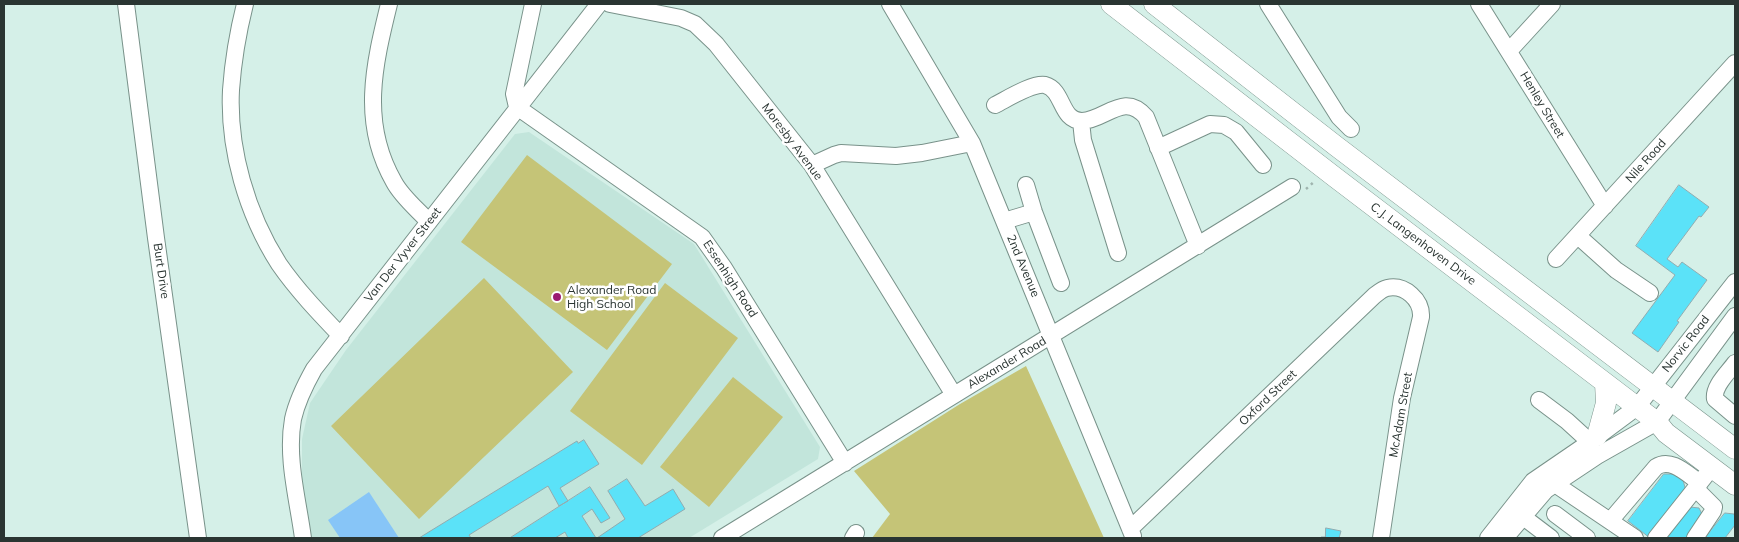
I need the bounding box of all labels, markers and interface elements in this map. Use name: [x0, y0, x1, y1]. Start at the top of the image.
street label: Henley Street: [1517, 69, 1567, 141]
street label: Moresby Avenue: [758, 101, 826, 183]
street label: Nile Road: [1623, 136, 1669, 186]
street label: C.J. Langenhoven Drive: [1367, 200, 1479, 288]
street label: Van Der Vyver Street: [362, 205, 444, 305]
street label: 2nd Avenue: [1003, 233, 1043, 299]
street label: Essenhigh Road: [700, 238, 760, 320]
street label: Burt Drive: [150, 242, 172, 300]
place label: Alexander Road High School: [567, 283, 656, 311]
marker: Alexander Road High School: [551, 291, 563, 303]
street label: Norvic Road: [1659, 313, 1713, 375]
street label: Alexander Road: [965, 334, 1049, 392]
street label: Oxford Street: [1236, 367, 1300, 429]
street label: McAdam Street: [1386, 371, 1416, 459]

